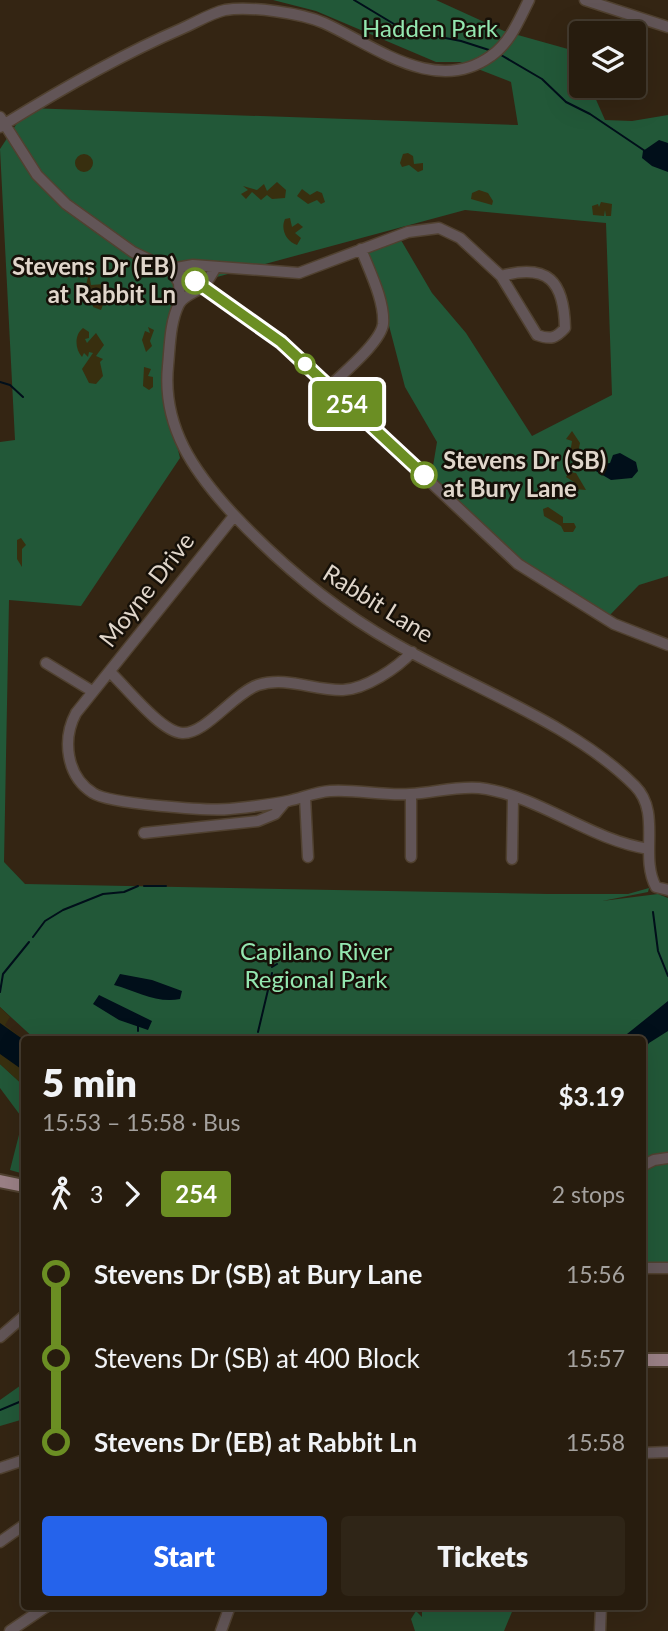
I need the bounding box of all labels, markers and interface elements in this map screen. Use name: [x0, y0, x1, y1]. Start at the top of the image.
park label: Hadden Park: [362, 13, 499, 42]
map controls: [569, 21, 646, 98]
button: layers: [569, 21, 646, 98]
place label: Stevens Dr (EB) at Rabbit Ln: [12, 251, 176, 308]
marker: Stevens Dr (EB) at Rabbit Ln: [182, 268, 208, 294]
unlabelled marker: [295, 354, 315, 374]
line badge: 254: [307, 381, 387, 427]
text: 254: [326, 389, 368, 418]
place label: Stevens Dr (SB) at Bury Lane: [443, 445, 606, 502]
marker: Stevens Dr (SB) at Bury Lane: [411, 462, 437, 488]
street label: Moyne Drive: [92, 526, 199, 652]
street label: Rabbit Lane: [318, 557, 439, 648]
park label: Capilano River Regional Park: [240, 936, 392, 993]
text: 5 min: [42, 1059, 137, 1105]
text: $3.19: [559, 1080, 625, 1112]
text: 15:53 – 15:58 · Bus: [42, 1108, 241, 1136]
icon: walk: [42, 1175, 80, 1213]
icon: forward: [113, 1175, 151, 1213]
text: 254: [175, 1179, 217, 1208]
text: 3: [90, 1180, 103, 1208]
text: 2 stops: [552, 1180, 625, 1208]
text: Stevens Dr (SB) at Bury Lane: [94, 1258, 422, 1290]
text: 15:56: [566, 1260, 625, 1288]
text: Stevens Dr (SB) at 400 Block: [94, 1342, 420, 1374]
text: 15:57: [566, 1344, 625, 1372]
text: Stevens Dr (EB) at Rabbit Ln: [94, 1426, 417, 1458]
text: 15:58: [566, 1428, 625, 1456]
button: Start: [42, 1516, 327, 1596]
button: Tickets: [341, 1516, 625, 1596]

